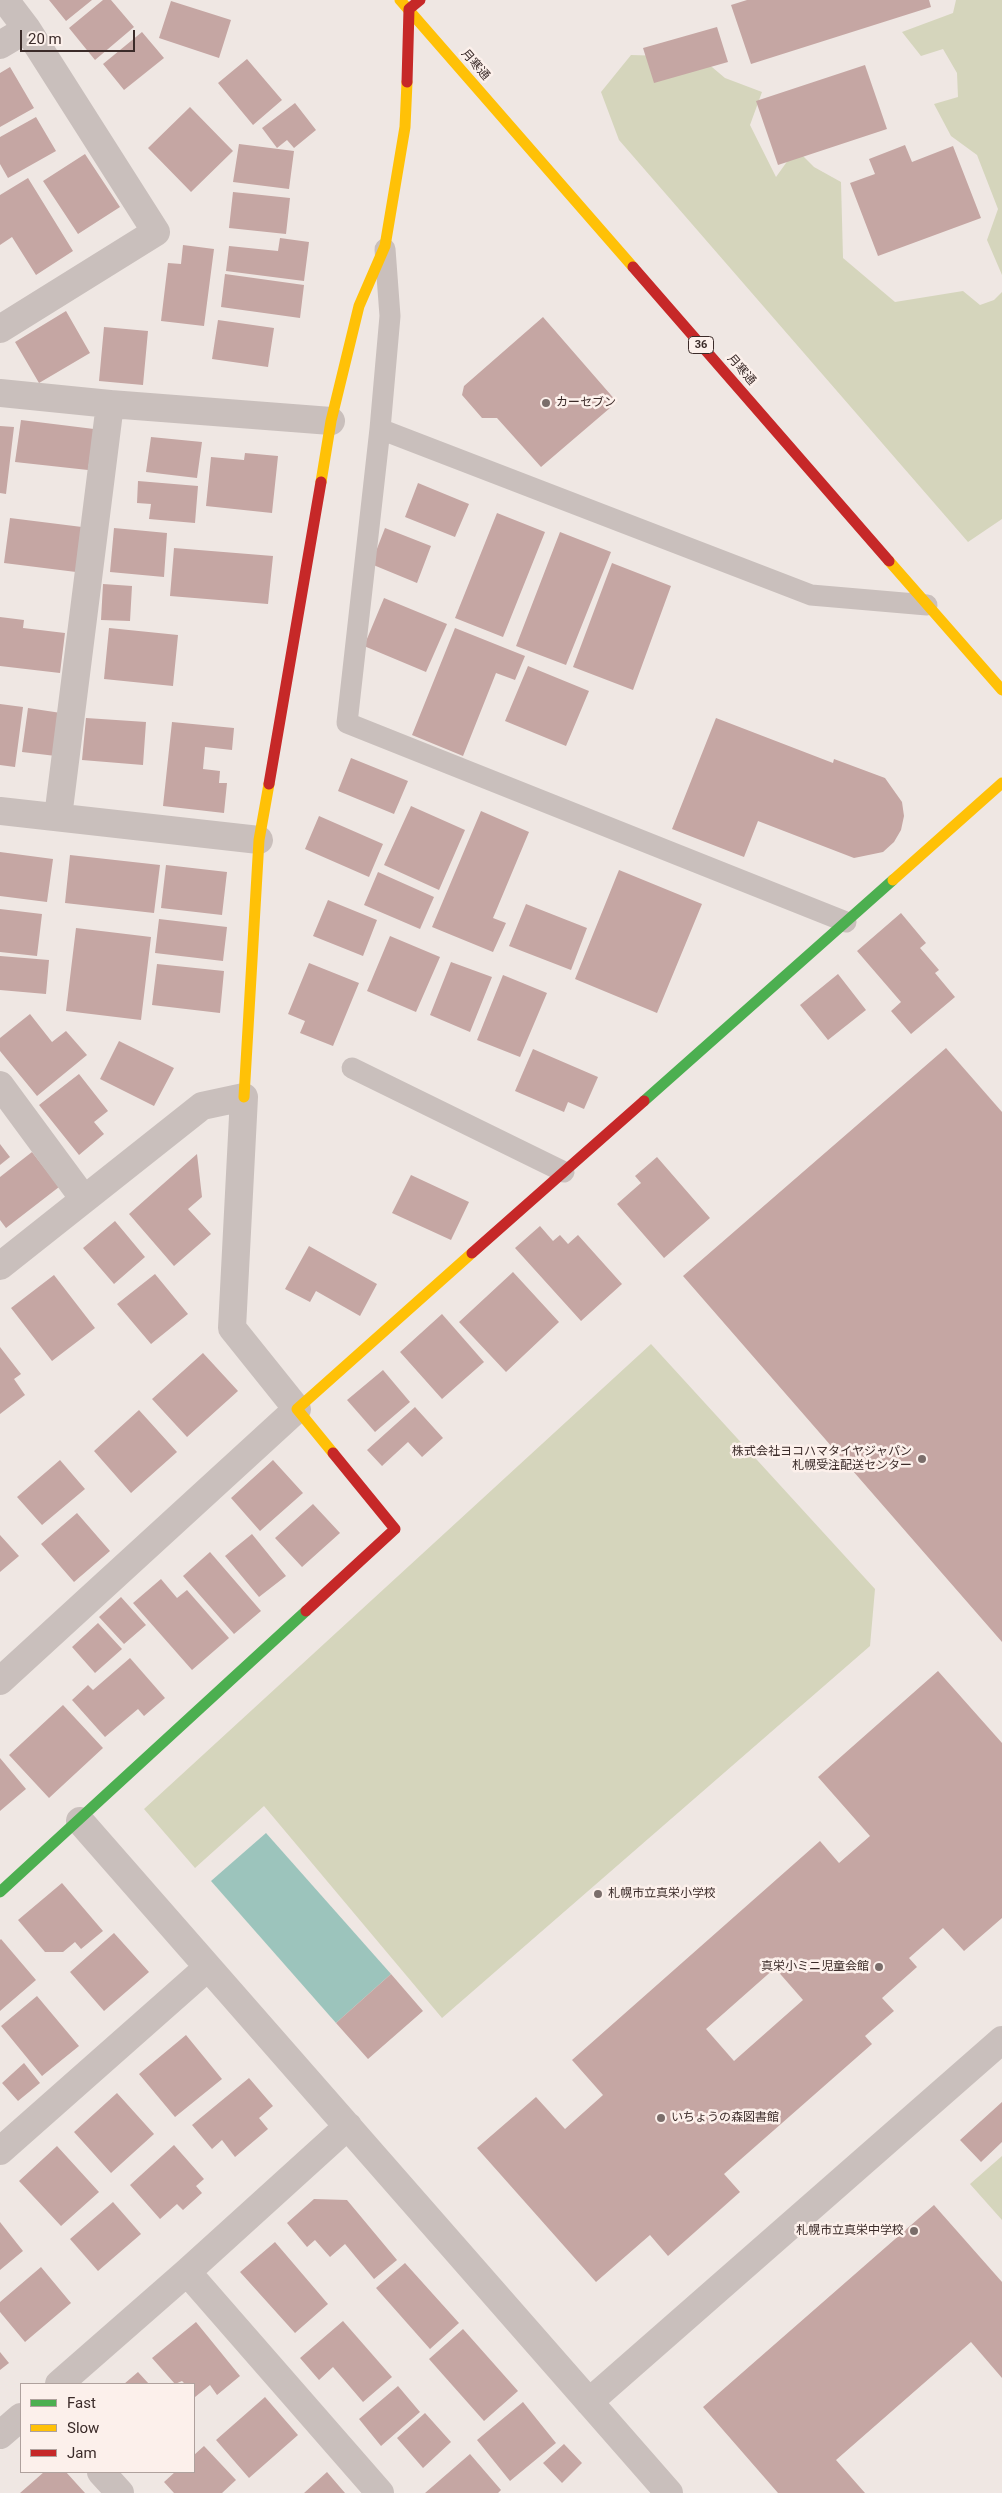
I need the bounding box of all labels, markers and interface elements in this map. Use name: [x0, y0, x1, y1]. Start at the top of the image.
scale bar: [22, 20, 138, 52]
text: 20 m: [28, 30, 62, 48]
street label: 月寒通: [458, 47, 492, 83]
road number: 36: [688, 336, 714, 354]
street label: 月寒通: [724, 352, 758, 388]
place label: カーセブン: [556, 396, 616, 410]
marker: カーセブン: [540, 397, 552, 409]
place label: 株式会社ヨコハマタイヤジャパン 札幌受注配送センター: [732, 1445, 912, 1473]
marker: 株式会社ヨコハマタイヤジャパン 札幌受注配送センター: [916, 1453, 928, 1465]
place label: 札幌市立真栄小学校: [608, 1887, 716, 1901]
marker: 札幌市立真栄小学校: [592, 1888, 604, 1900]
place label: 真栄小ミニ児童会館: [761, 1960, 869, 1974]
marker: 真栄小ミニ児童会館: [873, 1961, 885, 1973]
place label: いちょうの森図書館: [671, 2111, 779, 2125]
marker: いちょうの森図書館: [655, 2112, 667, 2124]
place label: 札幌市立真栄中学校: [796, 2224, 904, 2238]
marker: 札幌市立真栄中学校: [908, 2225, 920, 2237]
legend: [20, 2383, 195, 2473]
text: Fast: [67, 2394, 96, 2412]
text: Slow: [67, 2419, 99, 2437]
text: Jam: [67, 2444, 97, 2462]

